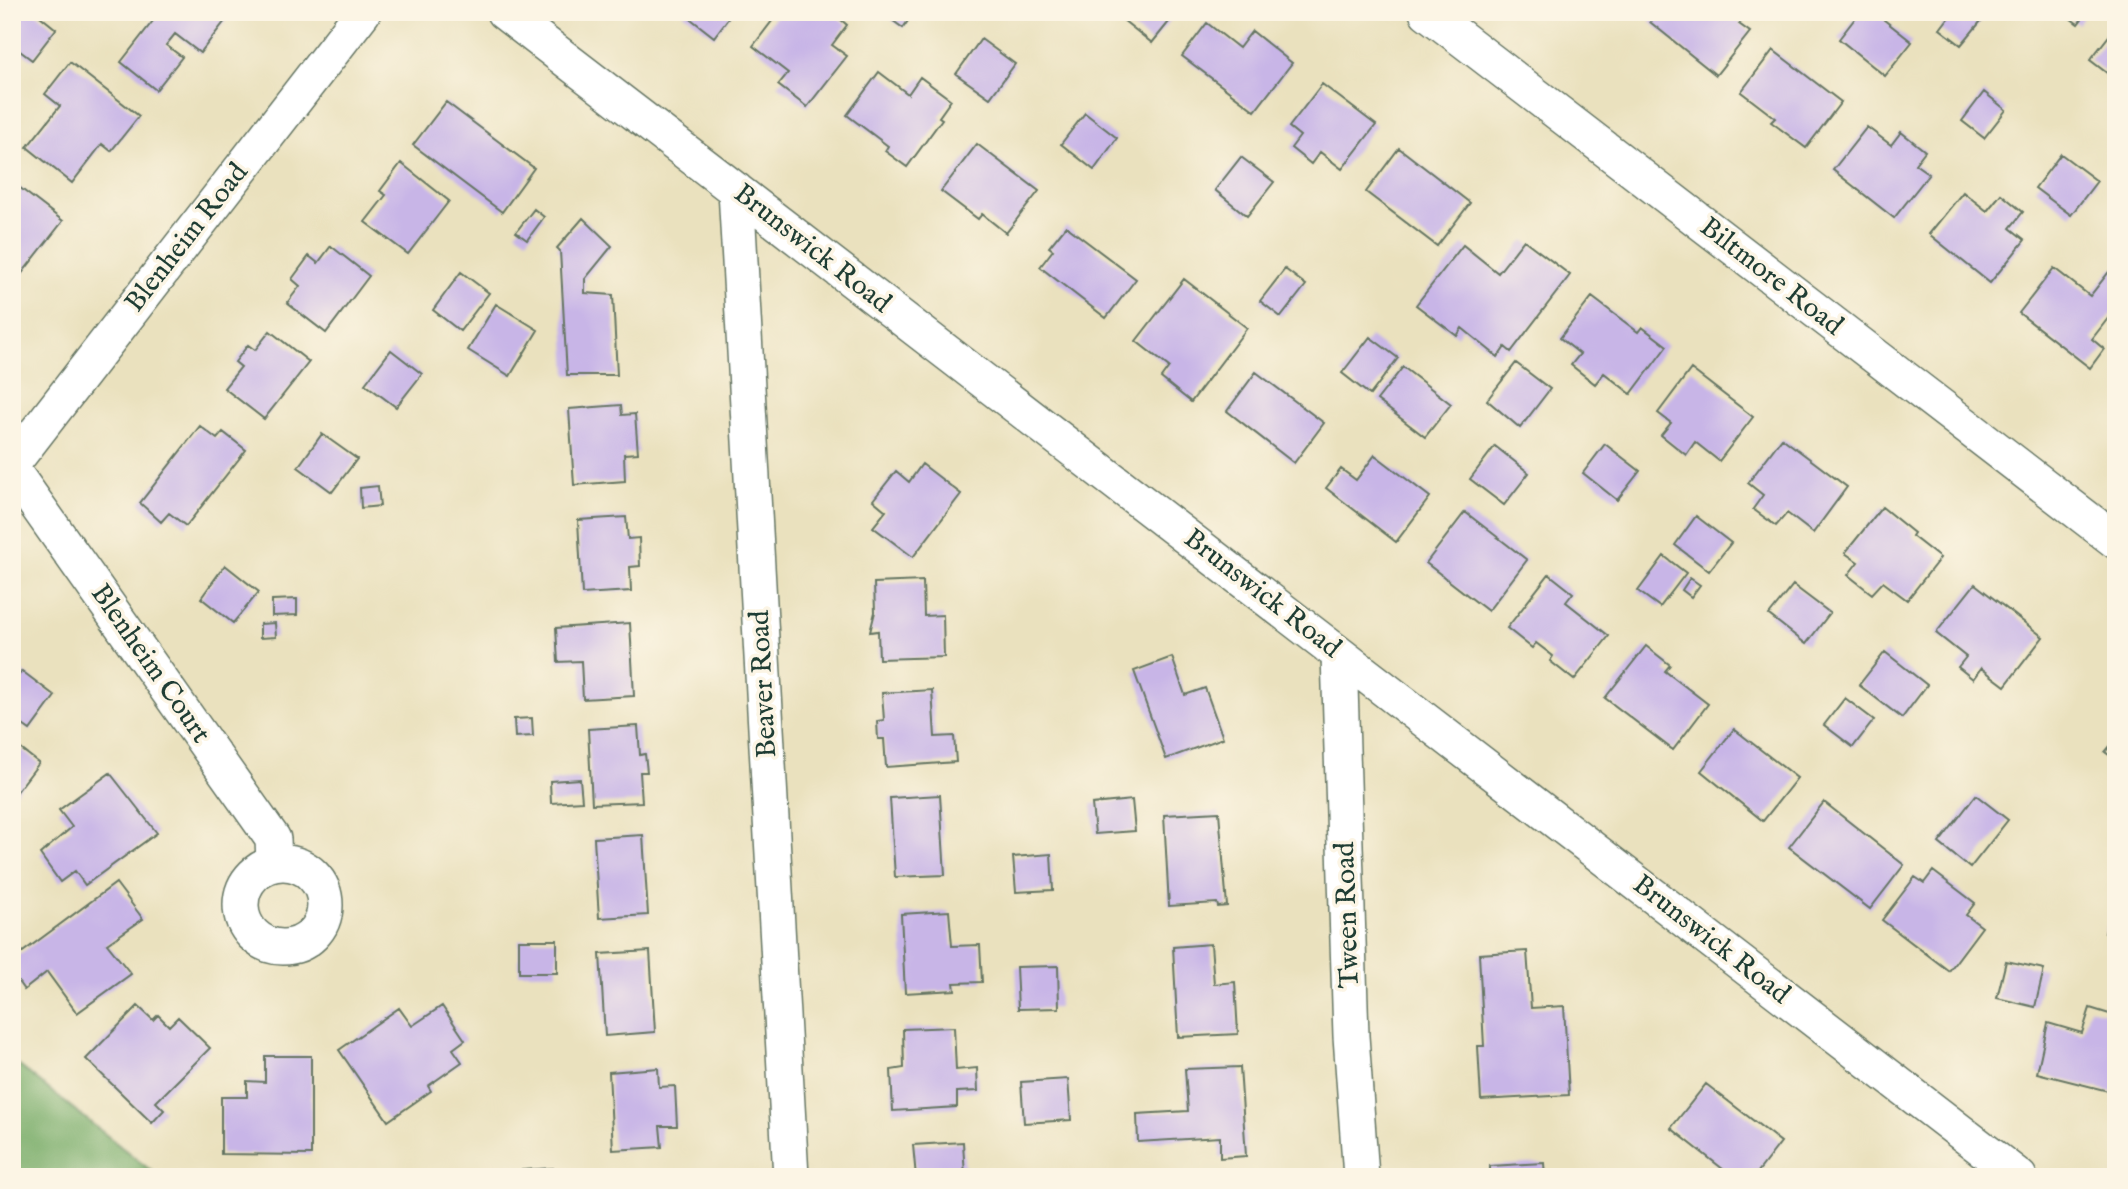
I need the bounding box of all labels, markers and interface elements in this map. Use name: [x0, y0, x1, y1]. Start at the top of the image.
street label: Blenheim Road: [118, 156, 256, 320]
street label: Brunswick Road: [726, 177, 898, 321]
street label: Biltmore Road: [1692, 210, 1850, 344]
street label: Brunswick Road: [1176, 522, 1348, 666]
street label: Blenheim Court: [82, 578, 218, 751]
street label: Beaver Road: [743, 609, 785, 759]
street label: Tween Road: [1328, 841, 1368, 989]
street label: Brunswick Road: [1625, 868, 1797, 1012]

